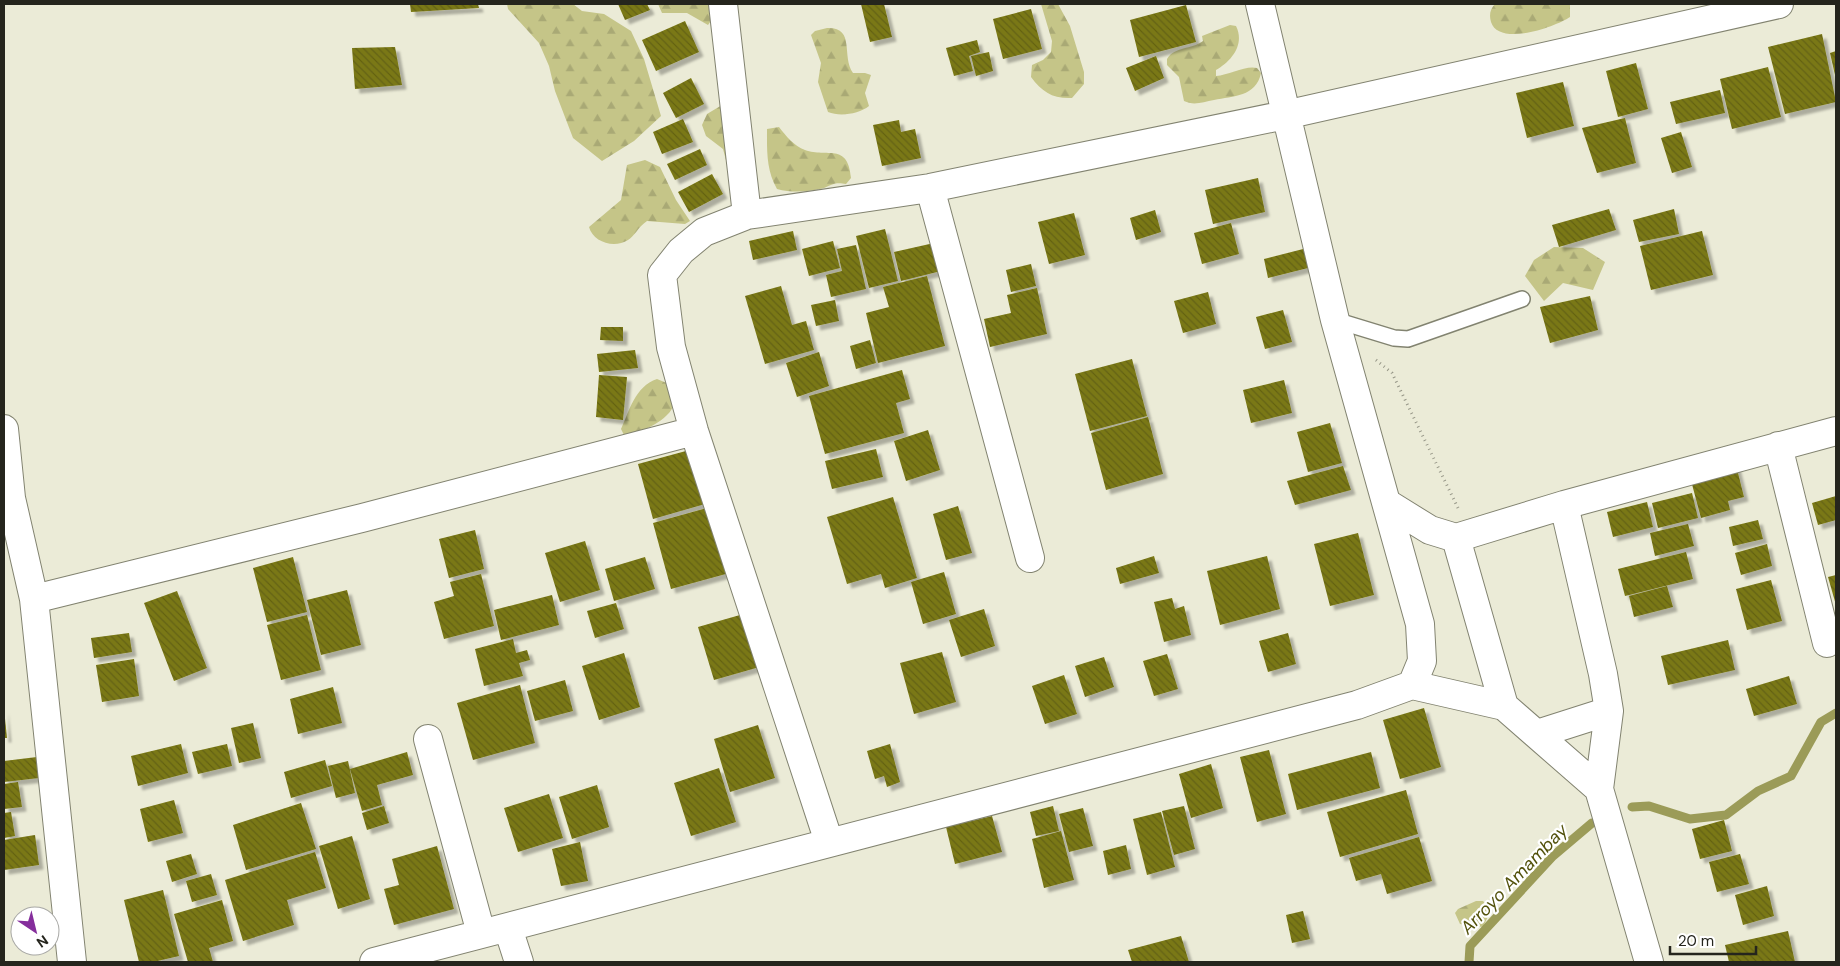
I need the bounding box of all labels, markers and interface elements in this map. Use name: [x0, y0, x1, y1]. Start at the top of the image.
water label: Arroyo Amambay: [1454, 818, 1574, 940]
north arrow: [10, 906, 60, 956]
scale bar: [1670, 924, 1756, 956]
text: N: [33, 931, 52, 952]
text: 20 m: [1678, 931, 1714, 951]

